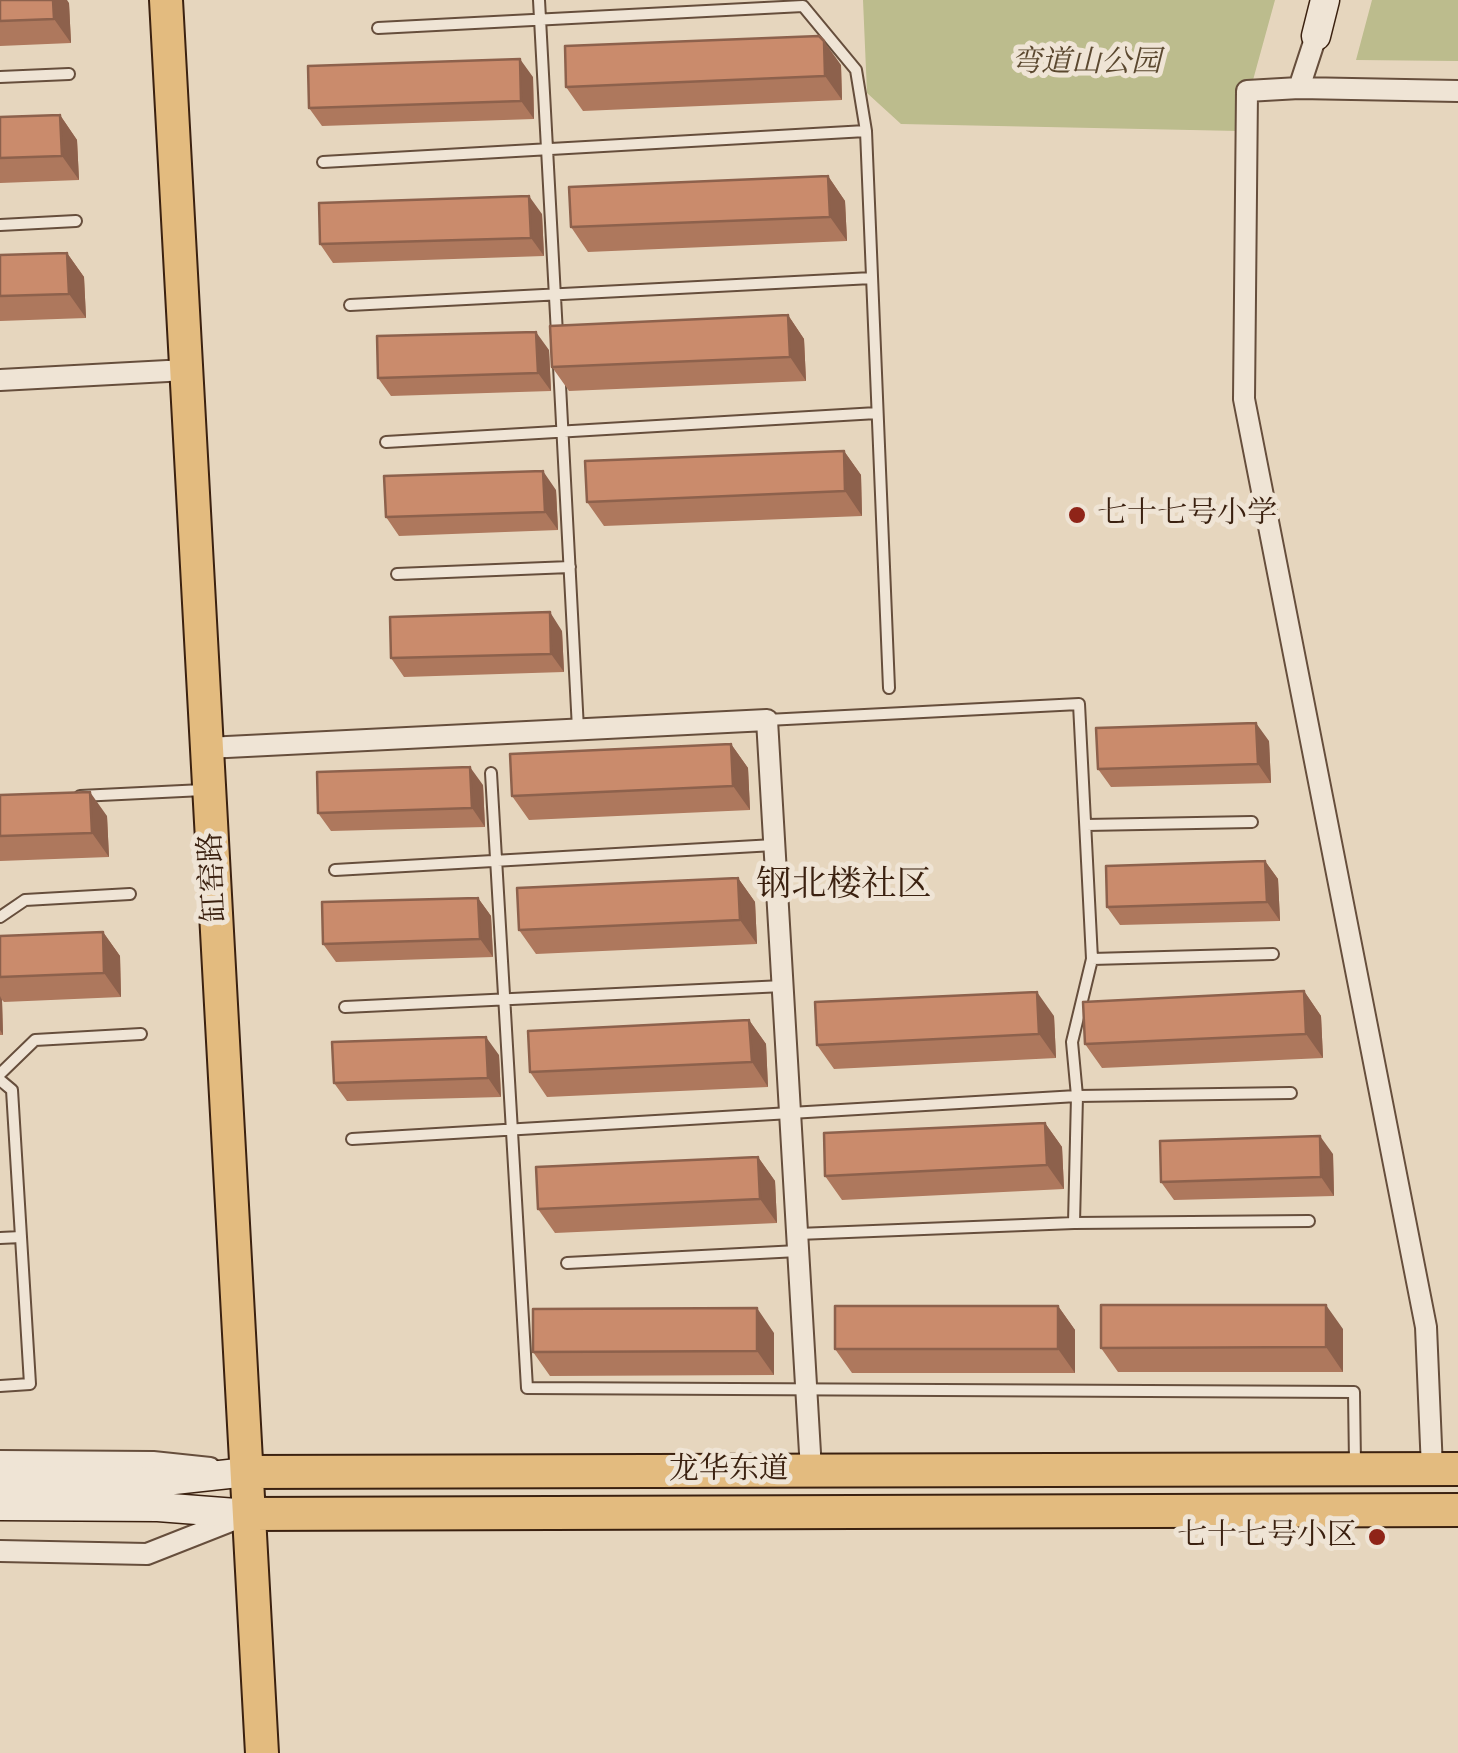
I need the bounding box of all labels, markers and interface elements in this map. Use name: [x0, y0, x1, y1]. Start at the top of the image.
park label: 弯道山公园: [1011, 46, 1161, 82]
place label: 七十七号小学: [1097, 497, 1277, 533]
marker: 七十七号小学: [1066, 504, 1088, 526]
street label: 缸窑路: [194, 831, 234, 923]
district label: 钢北楼社区: [757, 865, 931, 907]
street label: 龙华东道: [669, 1453, 789, 1489]
place label: 七十七号小区: [1177, 1519, 1357, 1555]
marker: 七十七号小区: [1366, 1526, 1388, 1548]

